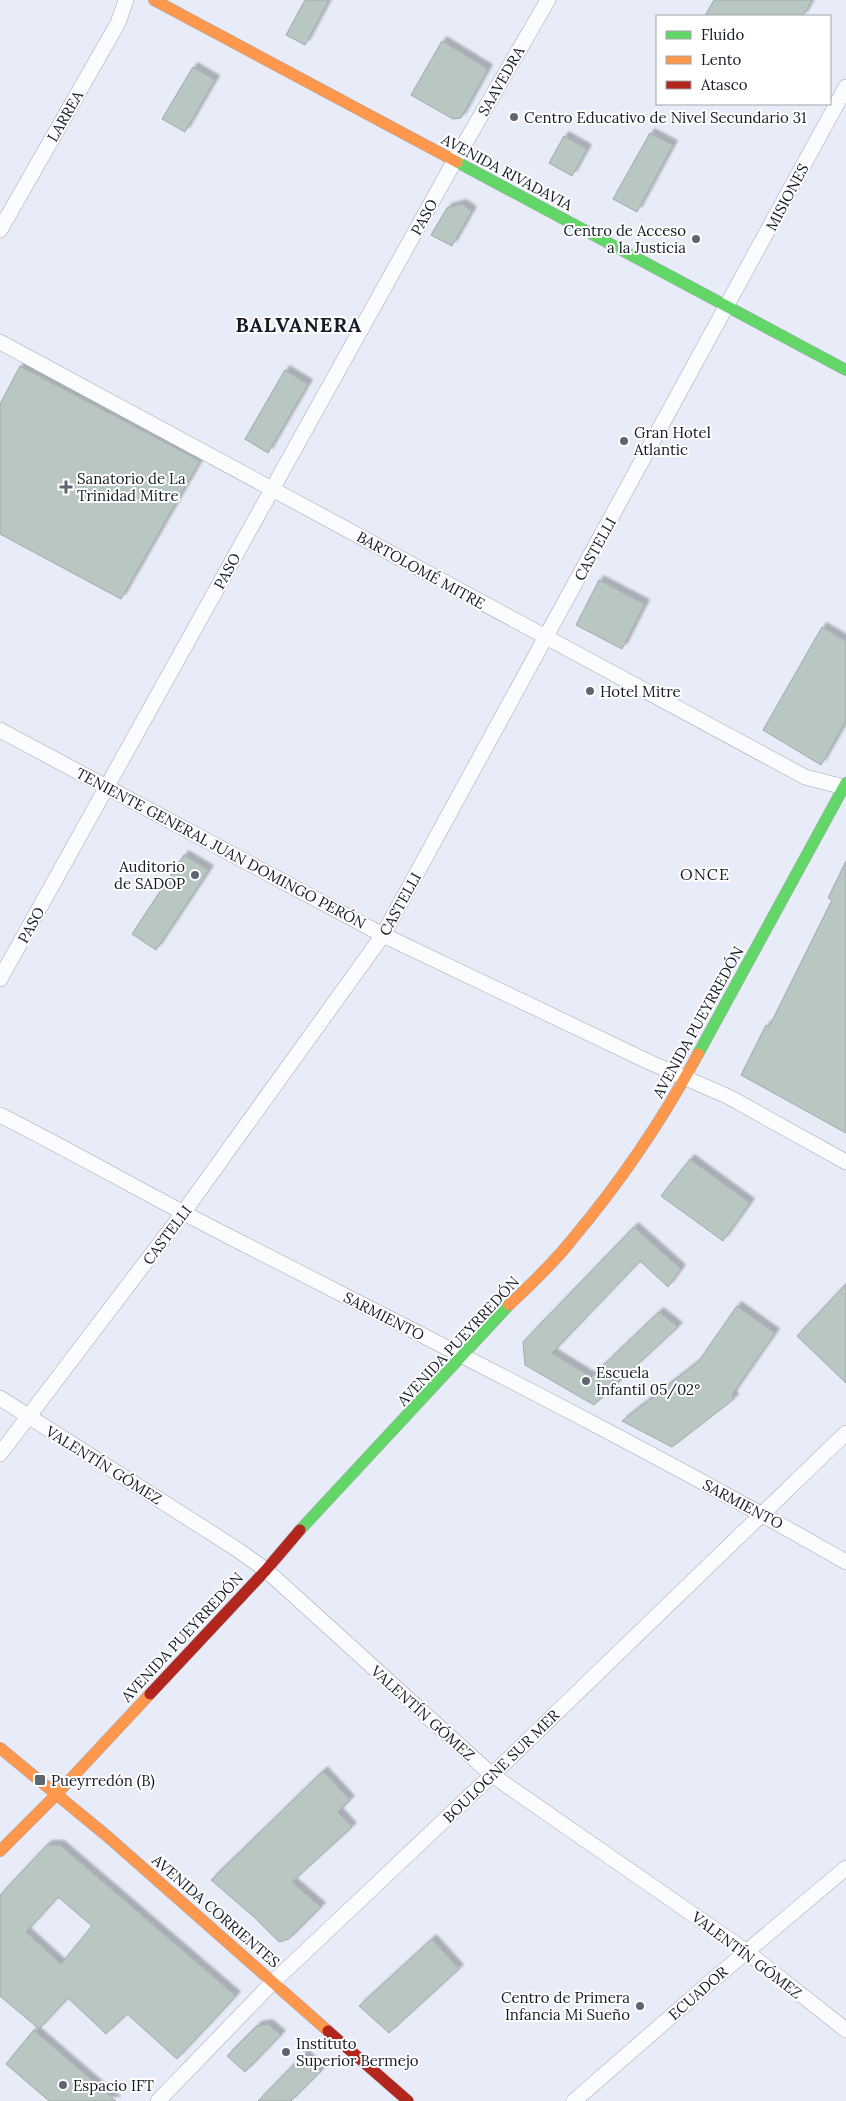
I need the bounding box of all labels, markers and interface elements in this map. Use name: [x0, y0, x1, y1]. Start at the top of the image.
legend: [656, 15, 831, 105]
text: Fluido: [701, 25, 744, 44]
street label: SAAVEDRA: [473, 42, 529, 119]
text: Lento: [701, 50, 742, 69]
text: Atasco: [700, 75, 748, 94]
street label: LARREA: [43, 87, 87, 145]
place label: Centro Educativo de Nivel Secundario 31: [524, 108, 806, 127]
marker: Centro Educativo de Nivel Secundario 31: [508, 111, 520, 123]
street label: AVENIDA RIVADAVIA: [437, 129, 576, 215]
street label: MISIONES: [761, 160, 813, 234]
street label: PASO: [406, 196, 442, 238]
place label: Centro de Acceso a la Justicia: [563, 221, 686, 257]
marker: Centro de Acceso a la Justicia: [690, 233, 702, 245]
district label: BALVANERA: [236, 312, 362, 337]
place label: Gran Hotel Atlantic: [633, 423, 711, 459]
marker: Gran Hotel Atlantic: [618, 435, 630, 447]
place label: Sanatorio de La Trinidad Mitre: [77, 469, 186, 505]
marker: Sanatorio de La Trinidad Mitre: [59, 480, 73, 494]
street label: CASTELLI: [570, 514, 620, 584]
street label: BARTOLOMÉ MITRE: [354, 527, 488, 613]
street label: PASO: [209, 550, 245, 592]
place label: Hotel Mitre: [600, 682, 681, 701]
marker: Hotel Mitre: [584, 685, 596, 697]
street label: TENIENTE GENERAL JUAN DOMINGO PERÓN: [73, 763, 369, 933]
place label: Auditorio de SADOP: [114, 857, 185, 893]
district label: ONCE: [680, 864, 730, 884]
marker: Auditorio de SADOP: [189, 869, 201, 881]
street label: CASTELLI: [375, 869, 425, 939]
street label: PASO: [13, 904, 49, 946]
street label: AVENIDA PUEYRREDÓN: [648, 943, 748, 1102]
street label: CASTELLI: [138, 1202, 196, 1268]
street label: AVENIDA PUEYRREDÓN: [392, 1272, 523, 1411]
street label: SARMIENTO: [340, 1287, 428, 1345]
place label: Escuela Infantil 05/02°: [596, 1363, 700, 1400]
marker: Escuela Infantil 05/02°: [580, 1375, 592, 1387]
street label: VALENTÍN GÓMEZ: [42, 1421, 166, 1508]
street label: SARMIENTO: [700, 1475, 787, 1533]
street label: AVENIDA PUEYRREDÓN: [116, 1568, 247, 1707]
street label: VALENTÍN GÓMEZ: [366, 1661, 479, 1765]
street label: BOULOGNE SUR MER: [439, 1705, 564, 1827]
place label: Pueyrredón (B): [51, 1771, 155, 1791]
marker: Pueyrredón (B): [33, 1773, 47, 1787]
street label: AVENIDA CORRIENTES: [148, 1850, 284, 1972]
street label: VALENTÍN GÓMEZ: [687, 1907, 806, 2003]
street label: ECUADOR: [664, 1962, 732, 2024]
place label: Centro de Primera Infancia Mi Sueño: [501, 1988, 630, 2024]
marker: Centro de Primera Infancia Mi Sueño: [634, 2000, 646, 2012]
place label: Instituto Superior Bermejo: [296, 2034, 419, 2070]
marker: Instituto Superior Bermejo: [280, 2046, 292, 2058]
place label: Espacio IFT: [73, 2076, 154, 2095]
marker: Espacio IFT: [57, 2079, 69, 2091]

